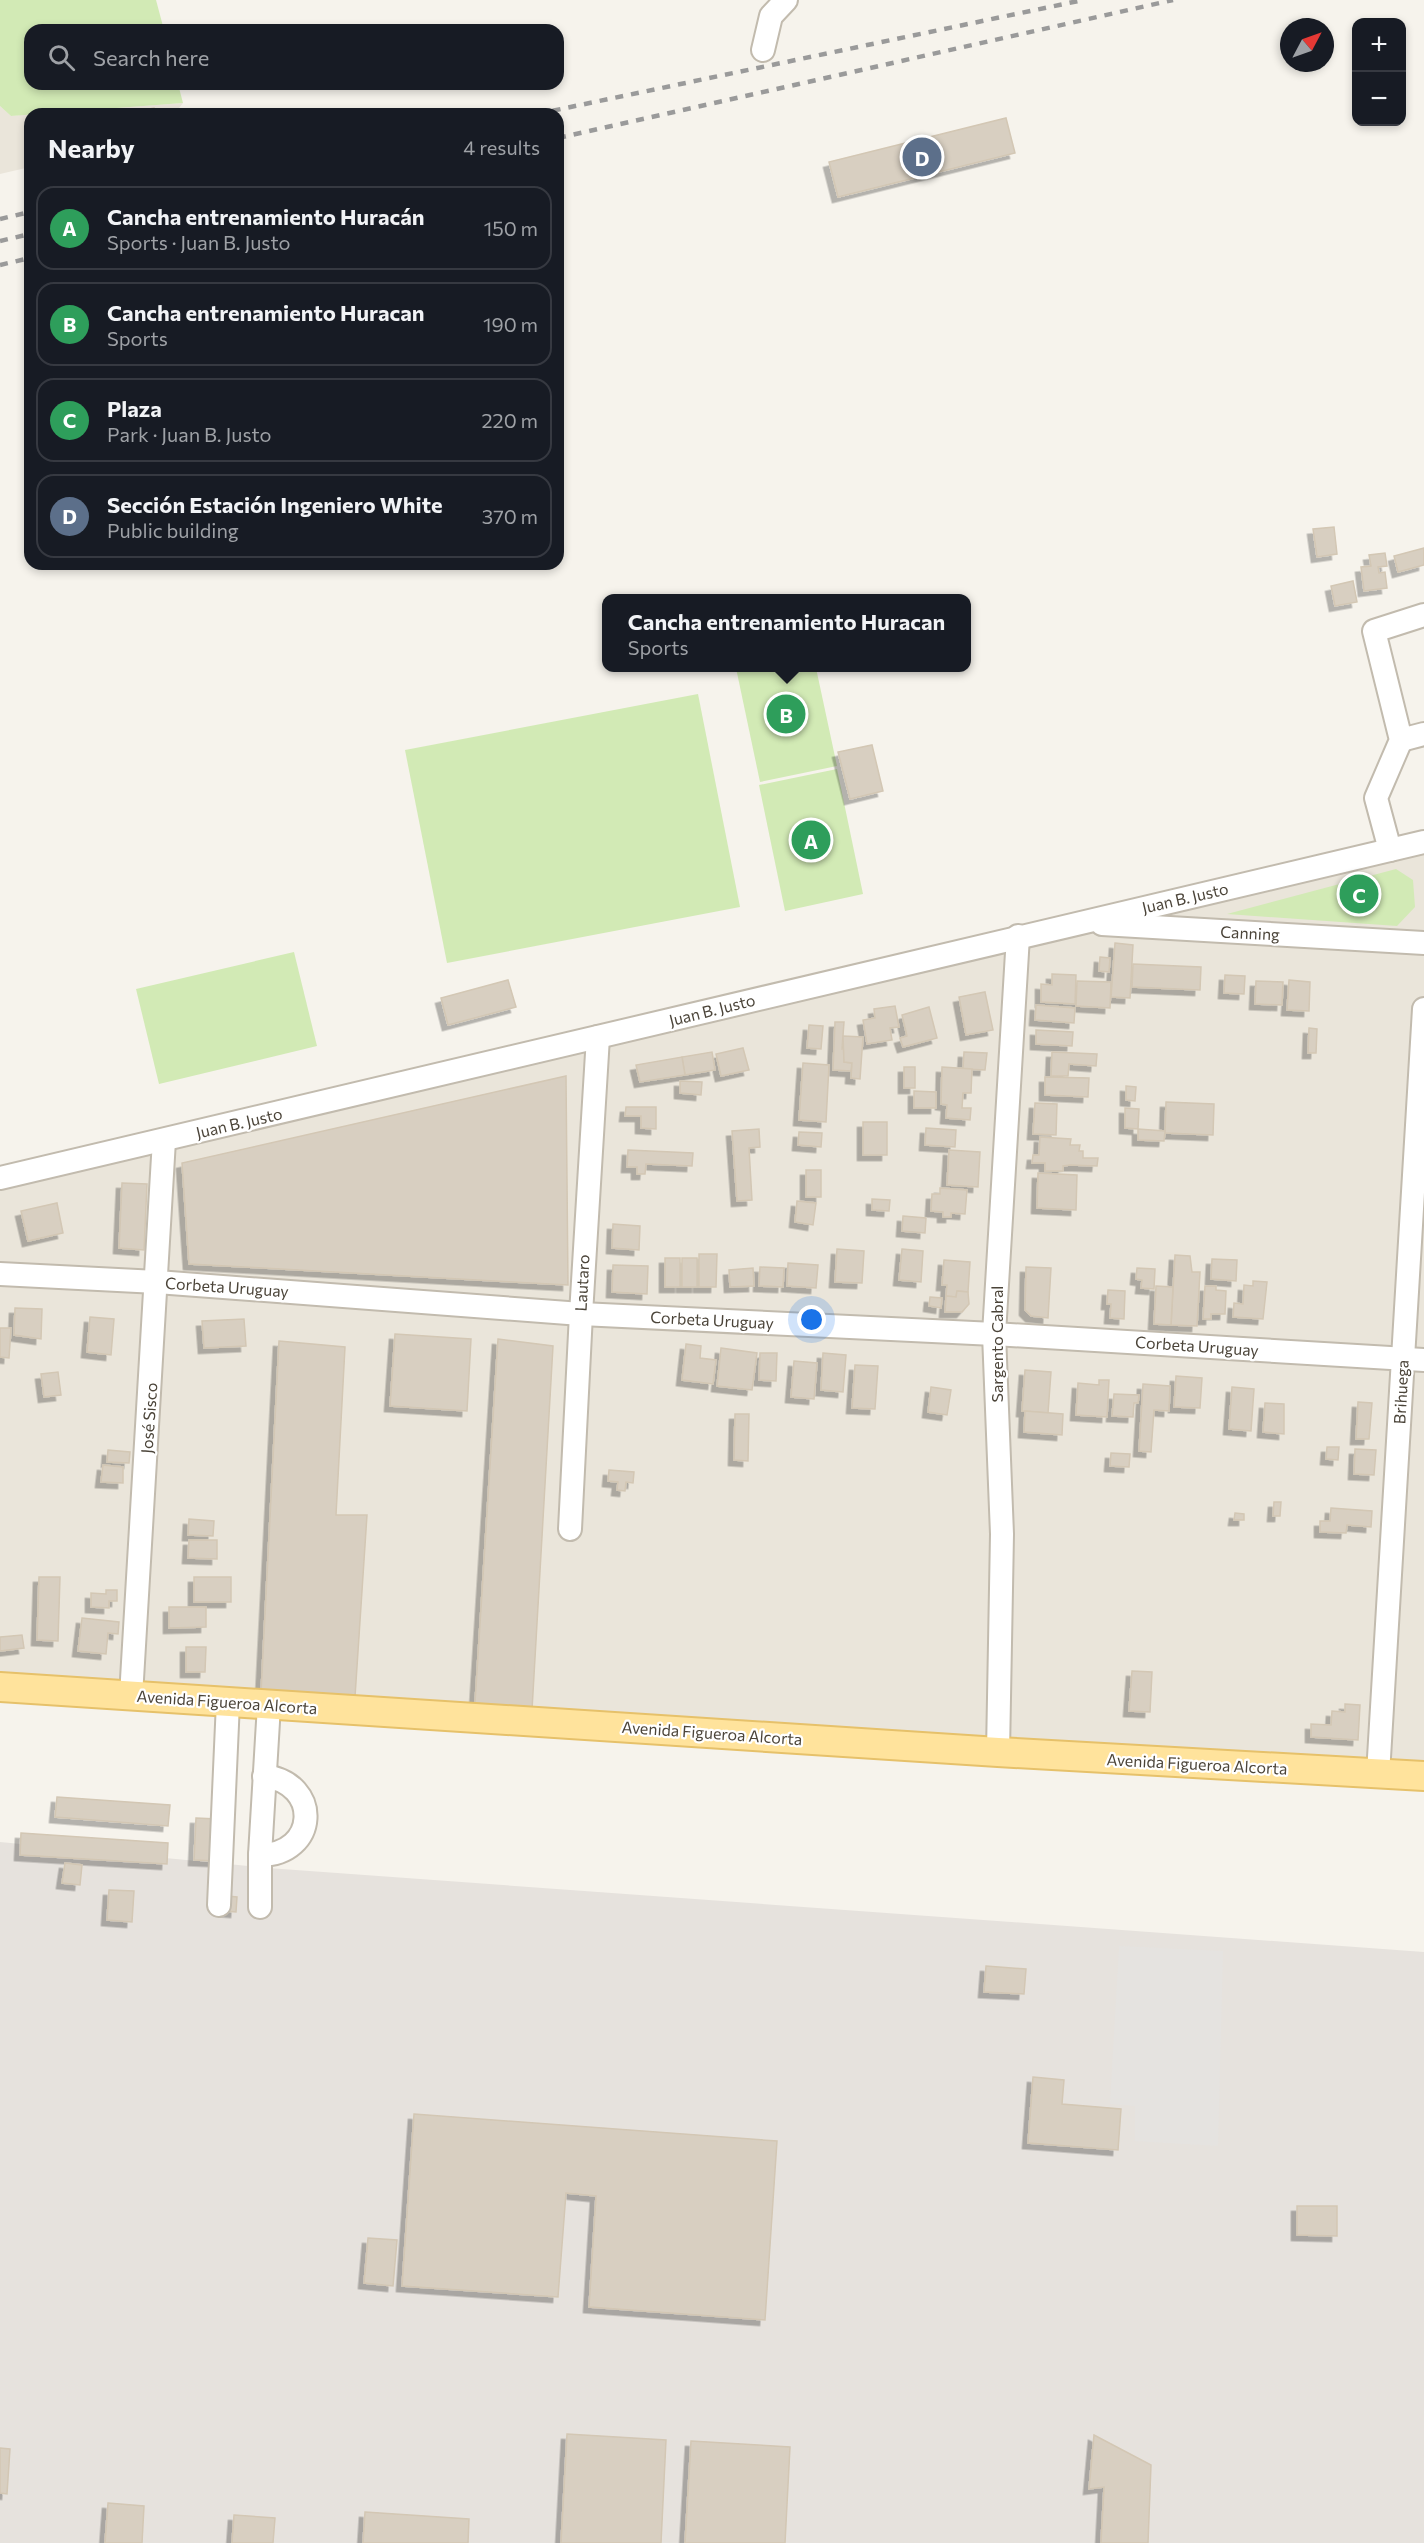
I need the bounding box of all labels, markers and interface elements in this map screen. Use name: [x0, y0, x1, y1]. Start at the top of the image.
north arrow: [1280, 18, 1334, 72]
map controls: [1352, 18, 1406, 126]
button: +: [1352, 18, 1406, 72]
search box: [24, 24, 564, 90]
icon: search: [45, 41, 78, 74]
text: Search here: [93, 44, 209, 71]
button: −: [1352, 72, 1406, 126]
text: Nearby: [48, 132, 135, 163]
pin: D: [902, 134, 942, 180]
text: 4 results: [463, 135, 540, 159]
text: Cancha entrenamiento Huracán: [107, 203, 424, 230]
text: A: [62, 216, 77, 240]
text: 150 m: [484, 216, 538, 240]
text: Sports · Juan B. Justo: [107, 230, 290, 254]
text: Cancha entrenamiento Huracan: [107, 299, 425, 326]
text: B: [63, 312, 76, 336]
text: 190 m: [483, 312, 538, 336]
text: Sports: [107, 326, 168, 350]
text: Plaza: [107, 395, 162, 422]
text: C: [63, 408, 76, 432]
text: 220 m: [482, 408, 538, 432]
text: Park · Juan B. Justo: [107, 422, 271, 446]
text: Sección Estación Ingeniero White: [107, 491, 443, 518]
text: D: [62, 504, 77, 528]
text: 370 m: [482, 504, 538, 528]
text: Public building: [107, 518, 239, 542]
popup: [602, 594, 971, 672]
text: Cancha entrenamiento Huracan: [628, 608, 945, 635]
text: Sports: [628, 635, 689, 659]
pin: B: [766, 692, 806, 736]
pin: A: [792, 818, 830, 862]
pin: C: [1340, 872, 1378, 916]
street label: Juan B. Justo: [1140, 878, 1230, 917]
street label: Canning: [1220, 921, 1281, 944]
street label: Juan B. Justo: [667, 990, 757, 1029]
street label: Juan B. Justo: [194, 1103, 284, 1142]
street label: Lautaro: [571, 1254, 592, 1312]
street label: Corbeta Uruguay: [165, 1273, 289, 1300]
street label: Sargento Cabral: [987, 1286, 1006, 1402]
your location: [797, 1305, 826, 1334]
street label: Corbeta Uruguay: [650, 1307, 774, 1332]
street label: Corbeta Uruguay: [1135, 1332, 1259, 1359]
street label: Brihuega: [1389, 1359, 1412, 1425]
street label: José Sisco: [137, 1382, 160, 1454]
street label: Avenida Figueroa Alcorta: [136, 1686, 318, 1717]
street label: Avenida Figueroa Alcorta: [621, 1717, 803, 1748]
street label: Avenida Figueroa Alcorta: [1106, 1749, 1288, 1778]

